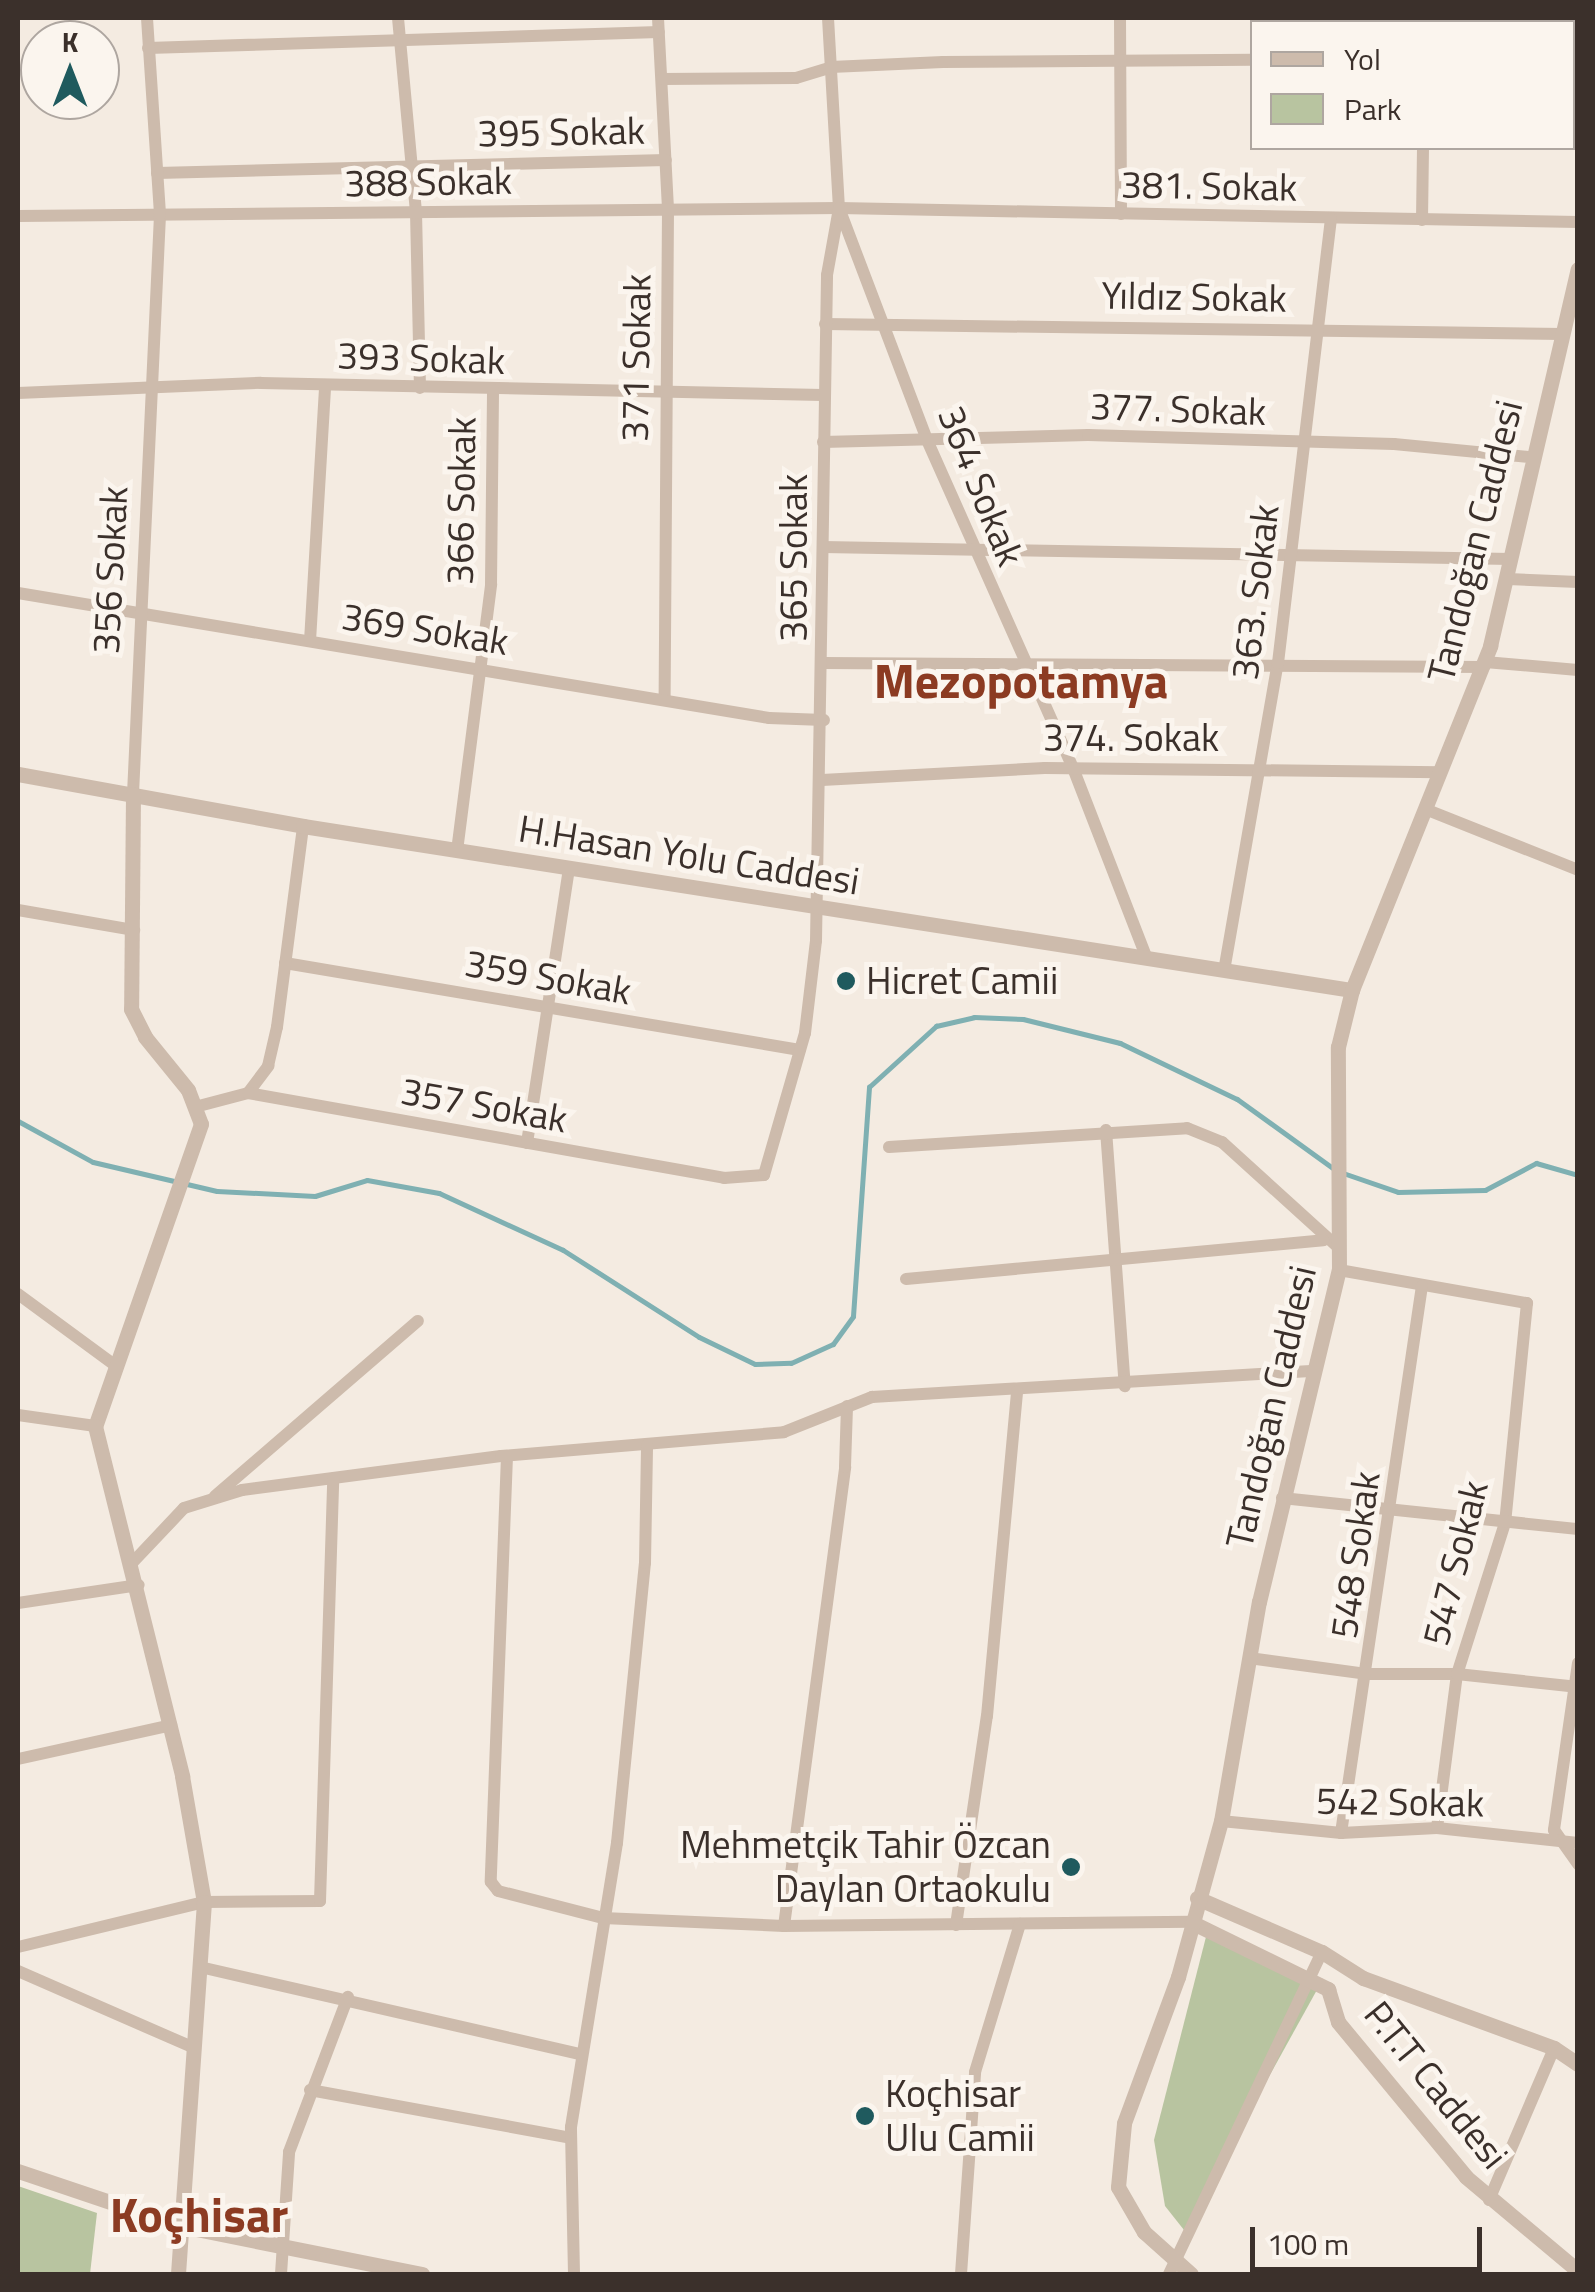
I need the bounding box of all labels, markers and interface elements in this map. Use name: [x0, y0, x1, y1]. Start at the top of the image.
north arrow: [20, 20, 120, 120]
text: K: [62, 20, 78, 63]
legend: [1250, 20, 1575, 150]
text: Yol: [1344, 36, 1381, 82]
text: Park: [1344, 86, 1401, 132]
street label: 395 Sokak: [477, 108, 645, 156]
street label: 388 Sokak: [344, 158, 512, 206]
street label: 381. Sokak: [1120, 162, 1298, 210]
street label: Yıldız Sokak: [1101, 273, 1287, 321]
street label: 371 Sokak: [612, 274, 660, 442]
street label: 393 Sokak: [336, 332, 506, 384]
street label: 377. Sokak: [1089, 383, 1267, 435]
street label: Tandoğan Caddesi: [1418, 395, 1532, 687]
street label: 364 Sokak: [928, 399, 1034, 573]
street label: 366 Sokak: [437, 417, 485, 585]
street label: 365 Sokak: [771, 474, 817, 642]
street label: 356 Sokak: [83, 485, 137, 655]
street label: 363. Sokak: [1222, 502, 1288, 682]
street label: 369 Sokak: [338, 593, 512, 665]
district label: Mezopotamya: [874, 652, 1168, 710]
street label: 374. Sokak: [1043, 715, 1219, 761]
street label: H.Hasan Yolu Caddesi: [515, 806, 863, 904]
street label: 359 Sokak: [461, 940, 635, 1014]
place label: Hicret Camii: [866, 958, 1058, 1004]
marker: Hicret Camii: [835, 970, 857, 992]
street label: 357 Sokak: [397, 1068, 571, 1142]
street label: Tandoğan Caddesi: [1216, 1261, 1326, 1553]
street label: 548 Sokak: [1321, 1469, 1389, 1641]
street label: 547 Sokak: [1413, 1476, 1497, 1650]
street label: 542 Sokak: [1316, 1778, 1484, 1826]
place label: Mehmetçik Tahir Özcan Daylan Ortaokulu: [680, 1822, 1051, 1912]
marker: Mehmetçik Tahir Özcan Daylan Ortaokulu: [1060, 1856, 1082, 1878]
street label: P.T.T Caddesi: [1355, 1992, 1517, 2178]
place label: Koçhisar Ulu Camii: [885, 2071, 1035, 2160]
marker: Koçhisar Ulu Camii: [854, 2105, 876, 2127]
district label: Koçhisar: [110, 2186, 288, 2244]
scale bar: [1255, 2207, 1488, 2269]
text: 100 m: [1267, 2221, 1349, 2267]

